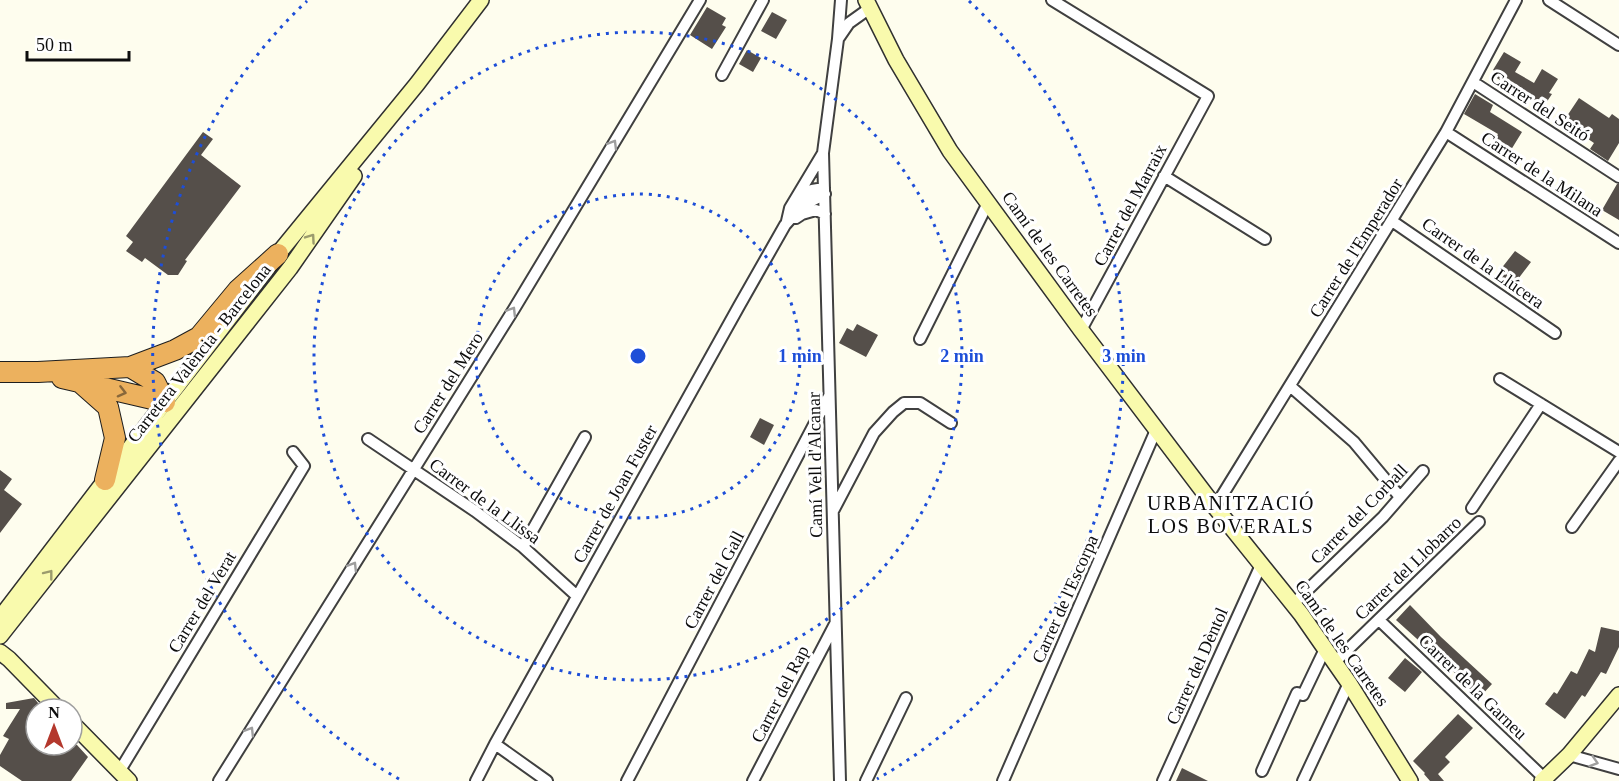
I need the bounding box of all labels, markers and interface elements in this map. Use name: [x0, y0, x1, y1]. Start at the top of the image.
scale bar: [27, 24, 129, 62]
text: 50 m: [36, 35, 73, 55]
street label: Carrer del Seitó: [1487, 67, 1593, 145]
street label: Carrer de la Milana: [1478, 127, 1606, 221]
one-way arrow: [605, 140, 616, 151]
street label: Carrer del Marraix: [1089, 141, 1171, 269]
street label: Carrer de l'Emperador: [1305, 175, 1407, 321]
street label: Camí de les Carretes: [998, 188, 1102, 320]
street label: Carrer de la Llúcera: [1418, 213, 1548, 313]
one-way arrow: [304, 234, 315, 245]
street label: Carretera València - Barcelona: [123, 260, 275, 446]
one-way arrow: [504, 307, 515, 318]
street label: Carrer del Mero: [409, 329, 487, 437]
centre of rings: [628, 346, 648, 366]
text: 1 min: [778, 346, 822, 366]
text: 2 min: [940, 346, 984, 366]
text: 3 min: [1102, 346, 1146, 366]
one-way arrow: [117, 385, 127, 398]
street label: Camí Vell d'Alcanar: [804, 392, 826, 538]
street label: Carrer de Joan Fuster: [569, 422, 661, 566]
street label: Carrer de la Llissa: [426, 454, 544, 548]
street label: Carrer del Corball: [1306, 460, 1412, 568]
district label: URBANITZACIÓ LOS BOVERALS: [1147, 491, 1315, 537]
street label: Carrer del Llobarro: [1351, 512, 1465, 624]
street label: Carrer del Gall: [680, 528, 748, 632]
street label: Carrer de l'Escorpa: [1028, 532, 1102, 666]
street label: Carrer del Verat: [164, 548, 240, 656]
one-way arrow: [346, 562, 358, 572]
one-way arrow: [42, 570, 53, 581]
street label: Camí de les Carretes: [1291, 576, 1393, 710]
street label: Carrer del Dèntol: [1162, 604, 1232, 728]
street label: Carrer de la Garneu: [1415, 630, 1531, 744]
street label: Carrer del Rap: [747, 642, 813, 746]
north arrow: [24, 697, 84, 757]
text: N: [48, 704, 60, 721]
one-way arrow: [242, 727, 254, 737]
one-way arrow: [1588, 755, 1599, 767]

